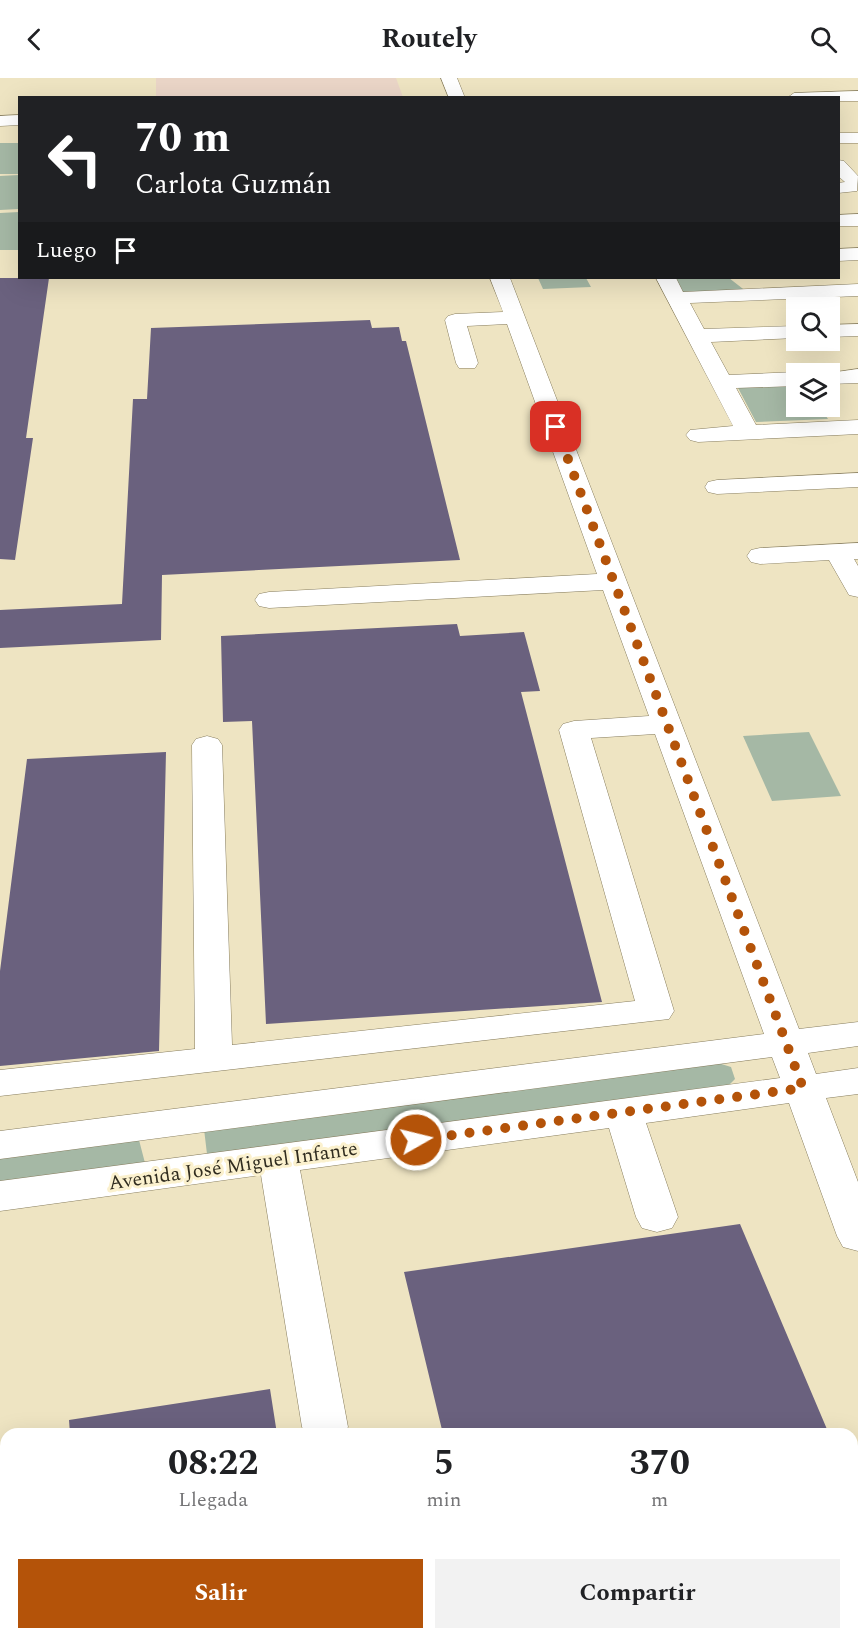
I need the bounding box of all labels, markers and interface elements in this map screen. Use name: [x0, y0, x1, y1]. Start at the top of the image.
text: Routely: [381, 18, 477, 60]
icon: back: [18, 23, 51, 56]
icon: search: [807, 23, 840, 56]
text: 70 m: [135, 107, 230, 170]
icon: left: [36, 120, 114, 198]
text: Carlota Guzmán: [135, 164, 331, 206]
text: Luego: [36, 234, 97, 267]
icon: arrive: [109, 234, 142, 267]
map controls: [786, 297, 840, 417]
button: search: [786, 297, 840, 351]
button: layers: [786, 363, 840, 417]
pin: [530, 401, 581, 452]
icon: arrive: [539, 410, 572, 443]
position arrow: [384, 1108, 448, 1172]
street label: Avenida José Miguel Infante: [107, 1134, 360, 1198]
text: 08:22: [168, 1436, 258, 1491]
text: 5: [434, 1436, 454, 1491]
text: 370: [629, 1436, 690, 1491]
text: Llegada: [178, 1485, 248, 1515]
text: min: [426, 1485, 461, 1515]
text: m: [651, 1485, 668, 1515]
button: Salir: [18, 1559, 423, 1628]
button: Compartir: [435, 1559, 840, 1628]

